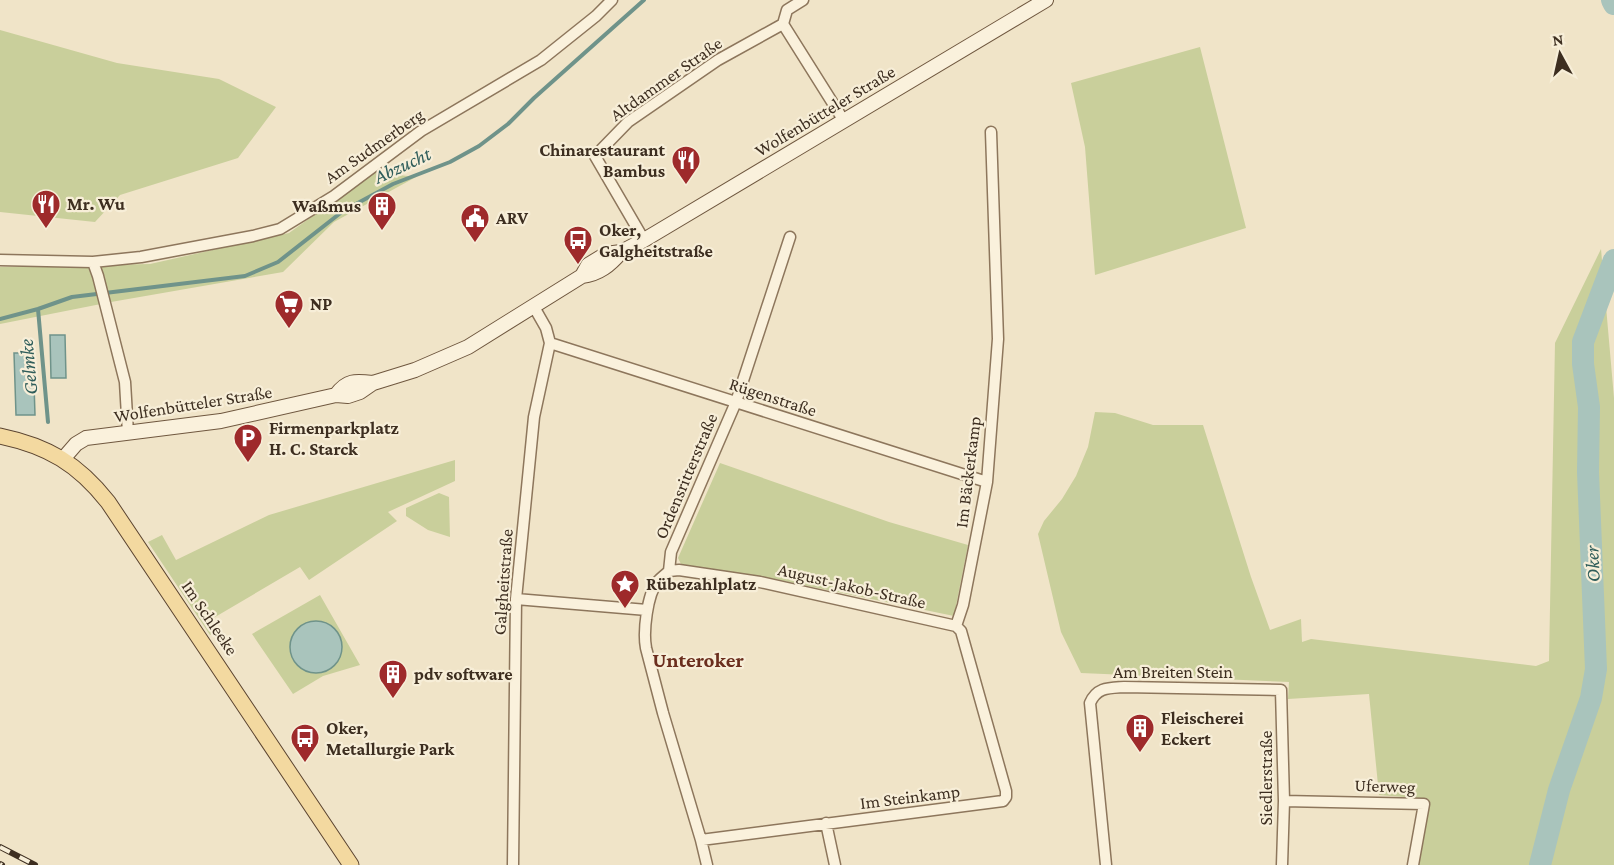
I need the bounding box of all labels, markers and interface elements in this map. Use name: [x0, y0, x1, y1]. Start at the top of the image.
north arrow: [1530, 24, 1590, 84]
text: N: [1551, 30, 1565, 49]
street label: Altdammer Straße: [606, 33, 726, 125]
street label: Wolfenbütteler Straße: [751, 61, 899, 161]
street label: Am Sudmerberg: [321, 104, 428, 187]
place label: Chinarestaurant Bambus: [539, 140, 666, 181]
water label: Abzucht: [369, 142, 435, 188]
restaurant icon: Chinarestaurant Bambus: [670, 144, 702, 186]
restaurant icon: Mr. Wu: [30, 188, 62, 230]
building icon: Waßmus: [366, 190, 398, 232]
place label: Mr. Wu: [67, 194, 126, 214]
place label: Waßmus: [291, 196, 361, 216]
public building icon: ARV: [459, 202, 491, 244]
place label: ARV: [495, 208, 528, 228]
place label: Oker, Galgheitstraße: [599, 220, 713, 261]
bus stop icon: Oker, Galgheitstraße: [562, 224, 594, 266]
supermarket icon: NP: [273, 288, 305, 330]
place label: NP: [310, 294, 332, 314]
water label: Gelmke: [15, 338, 41, 396]
street label: Rügenstraße: [727, 373, 819, 421]
street label: Wolfenbütteler Straße: [112, 382, 274, 426]
street label: Ordensritterstraße: [650, 410, 722, 542]
street label: Im Bäckerkamp: [951, 415, 985, 529]
place label: Firmenparkplatz H. C. Starck: [269, 418, 399, 459]
parking icon: Firmenparkplatz H. C. Starck: [232, 422, 264, 464]
street label: Galgheitstraße: [489, 528, 517, 636]
water label: Oker: [1580, 544, 1604, 583]
street label: August-Jakob-Straße: [776, 559, 928, 613]
place icon: Rübezahlplatz: [609, 568, 641, 610]
place label: Rübezahlplatz: [646, 574, 756, 594]
street label: Im Schleeke: [178, 577, 242, 659]
district label: Unteroker: [652, 648, 744, 672]
building icon: pdv software: [377, 658, 409, 700]
street label: Am Breiten Stein: [1113, 662, 1233, 682]
place label: pdv software: [414, 664, 513, 684]
place label: Fleischerei Eckert: [1161, 708, 1244, 749]
building icon: Fleischerei Eckert: [1124, 712, 1156, 754]
place label: Oker, Metallurgie Park: [326, 718, 454, 759]
bus stop icon: Oker, Metallurgie Park: [289, 722, 321, 764]
street label: Siedlerstraße: [1256, 731, 1276, 825]
street label: Uferweg: [1354, 775, 1416, 797]
street label: Im Steinkamp: [859, 781, 961, 813]

